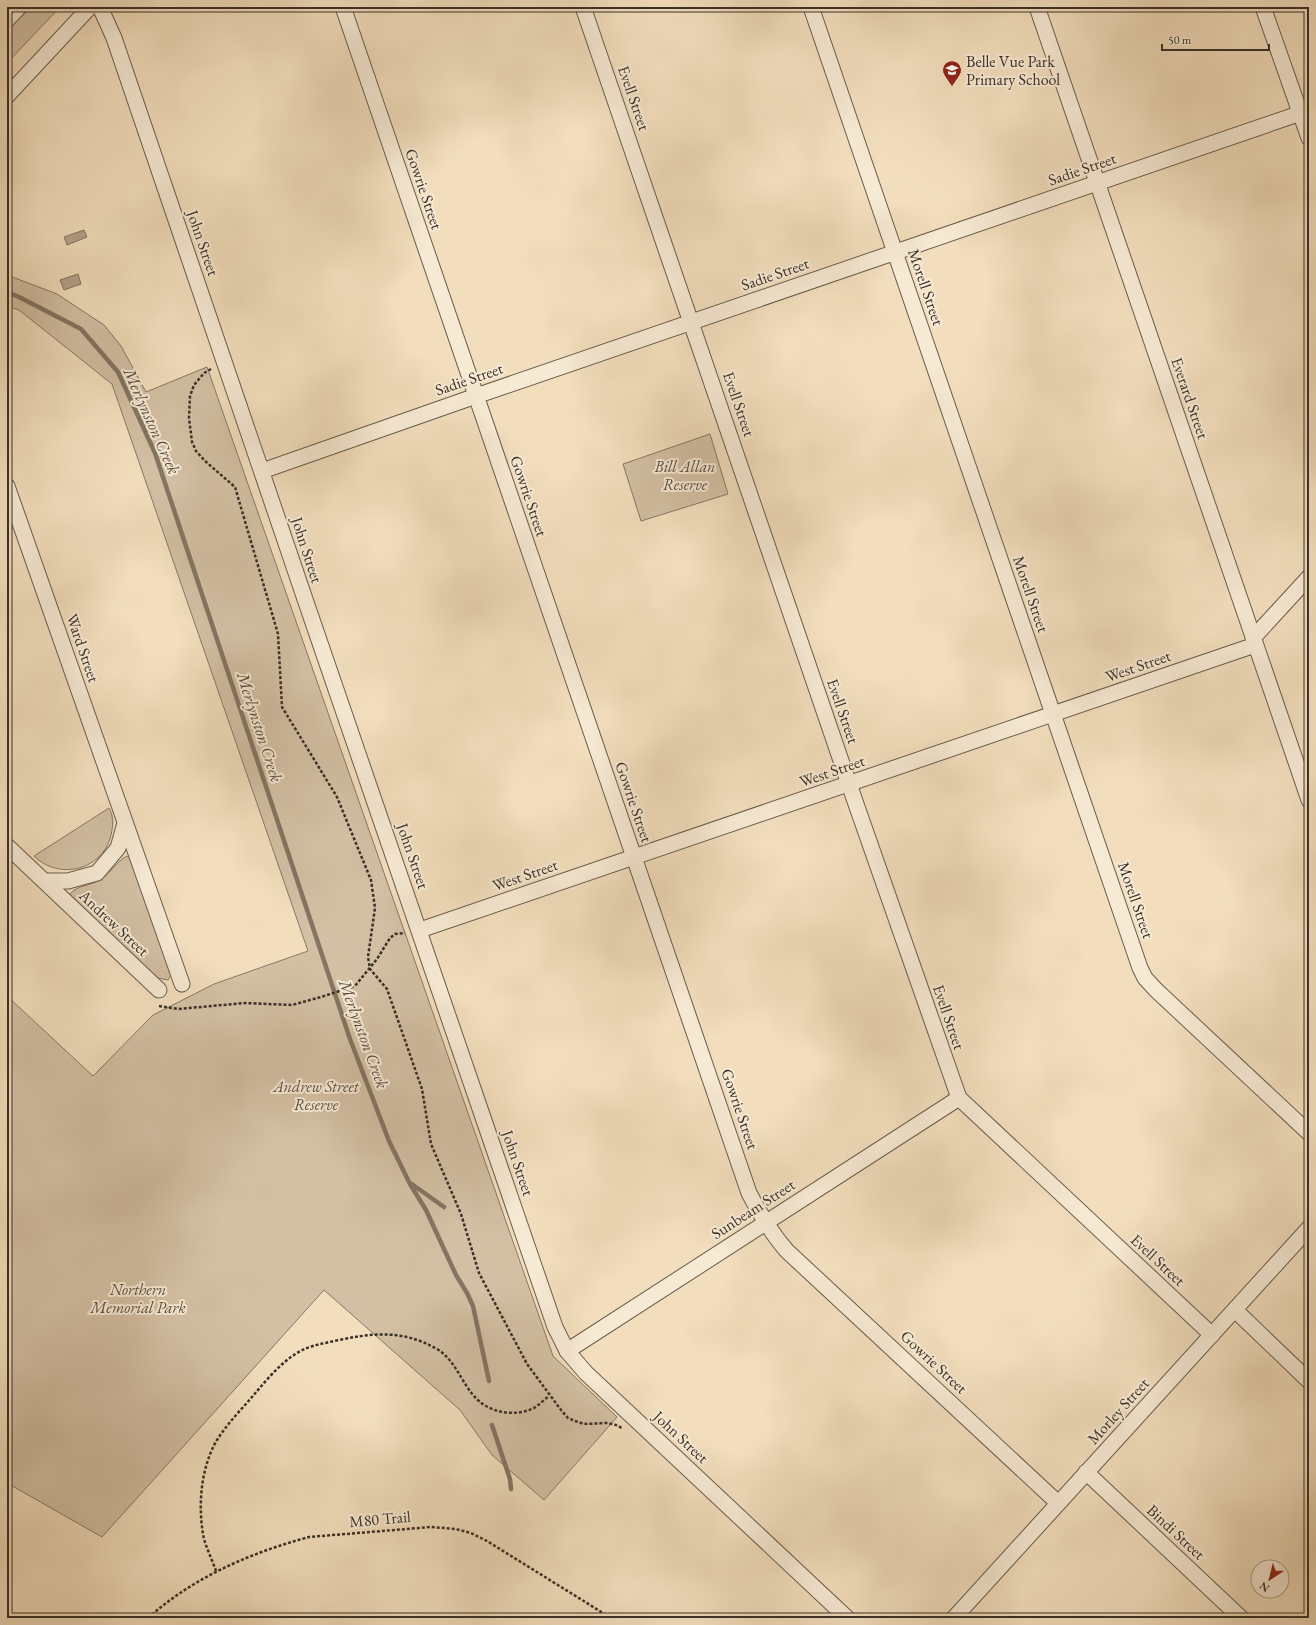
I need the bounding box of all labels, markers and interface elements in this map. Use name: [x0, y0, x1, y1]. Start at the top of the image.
scale bar: [1162, 26, 1269, 52]
text: 50 m: [1168, 32, 1192, 48]
place label: Belle Vue Park Primary School: [966, 51, 1060, 90]
school or university icon: Belle Vue Park Primary School: [941, 59, 963, 87]
street label: Evell Street: [613, 63, 655, 133]
street label: Gowrie Street: [400, 146, 448, 232]
street label: Sadie Street: [1045, 148, 1119, 190]
street label: John Street: [181, 205, 224, 279]
street label: Morell Street: [903, 246, 949, 328]
street label: Sadie Street: [738, 253, 812, 295]
street label: Everard Street: [1166, 354, 1214, 442]
street label: Sadie Street: [432, 358, 506, 400]
water label: Merlynston Creek: [118, 363, 185, 478]
street label: Evell Street: [718, 369, 760, 439]
street label: Gowrie Street: [505, 453, 553, 539]
park label: Bill Allan Reserve: [654, 456, 715, 495]
street label: John Street: [286, 512, 328, 586]
street label: Morell Street: [1008, 553, 1054, 635]
street label: Ward Street: [61, 611, 105, 685]
street label: West Street: [1103, 645, 1173, 687]
water label: Merlynston Creek: [232, 668, 288, 785]
street label: Evell Street: [822, 676, 864, 746]
street label: West Street: [797, 750, 867, 792]
street label: Gowrie Street: [610, 759, 658, 845]
street label: John Street: [391, 818, 434, 892]
street label: West Street: [490, 854, 560, 896]
street label: Morell Street: [1113, 859, 1159, 941]
street label: Andrew Street: [74, 884, 154, 961]
water label: Merlynston Creek: [334, 976, 394, 1092]
street label: Evell Street: [928, 982, 970, 1052]
street label: Gowrie Street: [716, 1066, 764, 1152]
park label: Andrew Street Reserve: [272, 1076, 360, 1115]
street label: John Street: [496, 1125, 539, 1199]
street label: Sunbeam Street: [707, 1174, 799, 1244]
street label: Evell Street: [1126, 1229, 1190, 1291]
park label: Northern Memorial Park: [89, 1279, 186, 1318]
street label: Gowrie Street: [896, 1326, 972, 1398]
street label: Morley Street: [1082, 1373, 1154, 1449]
street label: John Street: [647, 1405, 713, 1468]
street label: Bindi Street: [1142, 1500, 1210, 1564]
street label: M80 Trail: [348, 1506, 412, 1532]
north arrow: [1250, 1559, 1290, 1599]
text: N: [1257, 1579, 1272, 1595]

